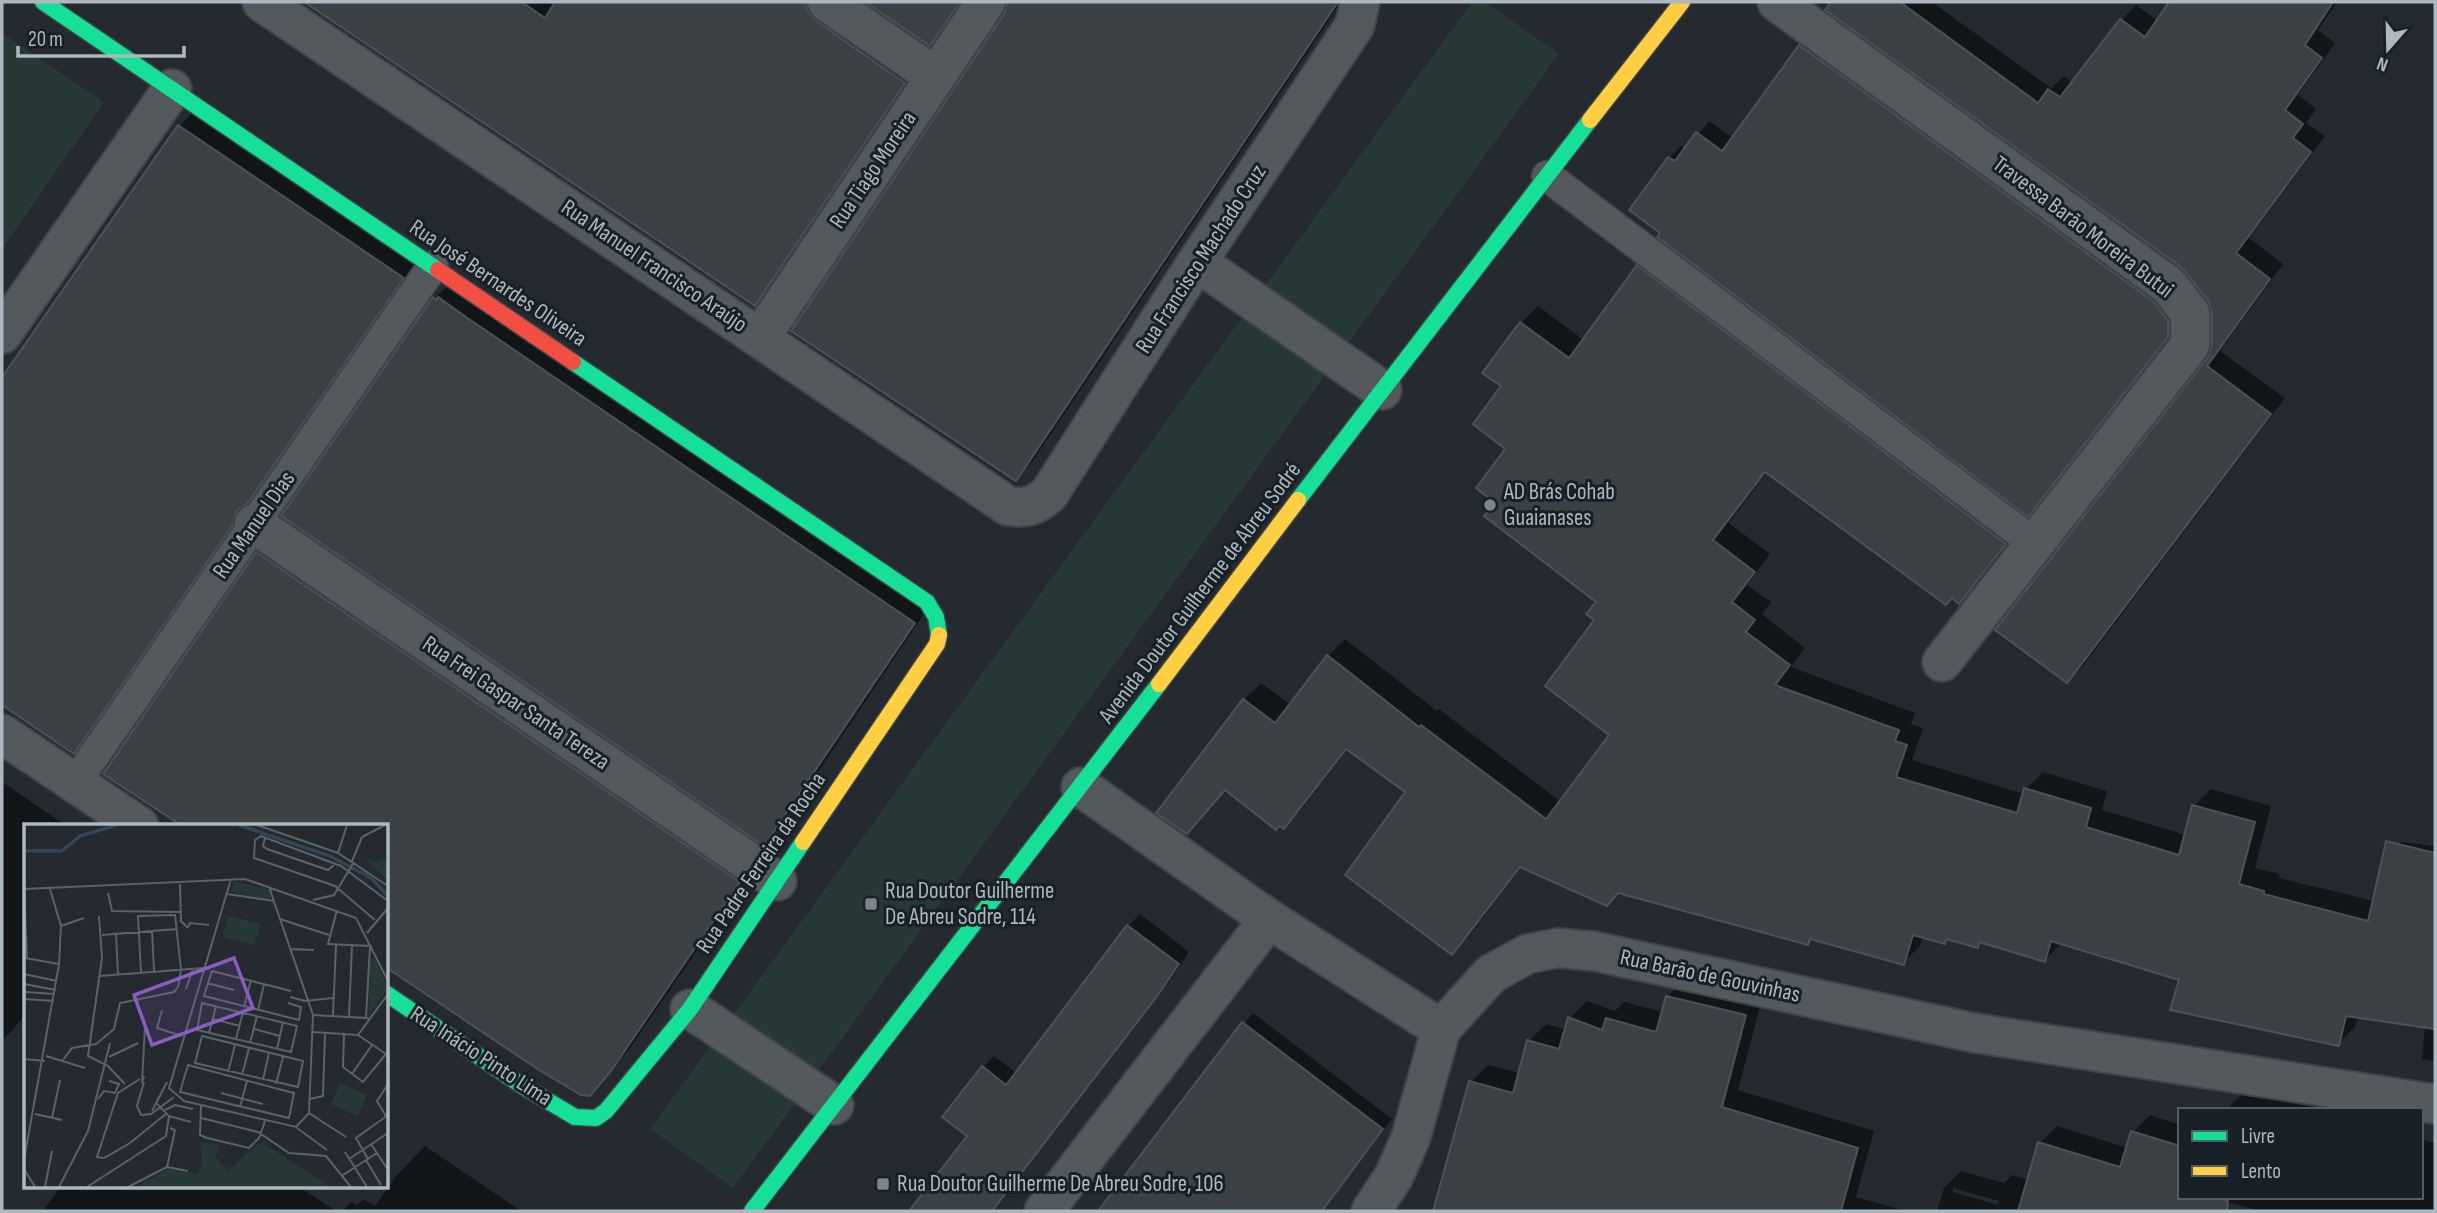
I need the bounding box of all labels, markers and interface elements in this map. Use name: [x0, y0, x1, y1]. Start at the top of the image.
scale bar: [18, 14, 184, 58]
north arrow: [2353, 14, 2423, 84]
text: 20 m: [28, 27, 63, 52]
text: N: [2374, 51, 2391, 76]
street label: Rua Tiago Moreira: [823, 106, 923, 234]
street label: Travessa Barão Moreira Butui: [1987, 150, 2179, 304]
street label: Rua Francisco Machado Cruz: [1130, 159, 1272, 359]
street label: Rua Manuel Francisco Araújo: [556, 193, 752, 339]
street label: Rua José Bernardes Oliveira: [404, 213, 592, 353]
street label: Avenida Doutor Guilherme de Abreu Sodré: [1092, 457, 1307, 730]
street label: Rua Manuel Dias: [207, 466, 301, 584]
place label: AD Brás Cohab Guaianases: [1503, 478, 1615, 532]
marker: AD Brás Cohab Guaianases: [1482, 497, 1498, 513]
street label: Rua Frei Gaspar Santa Tereza: [417, 630, 615, 776]
street label: Rua Padre Ferreira da Rocha: [690, 767, 832, 959]
inset map: [24, 824, 388, 1188]
place label: Rua Doutor Guilherme De Abreu Sodre, 114: [885, 877, 1054, 931]
marker: Rua Doutor Guilherme De Abreu Sodre, 114: [863, 896, 879, 912]
street label: Rua Barão de Gouvinhas: [1617, 943, 1803, 1009]
street label: Rua Inácio Pinto Lima: [405, 1000, 557, 1112]
legend: [2178, 1108, 2423, 1199]
text: Livre: [2241, 1124, 2275, 1149]
text: Lento: [2241, 1159, 2281, 1184]
place label: Rua Doutor Guilherme De Abreu Sodre, 106: [897, 1170, 1223, 1198]
marker: Rua Doutor Guilherme De Abreu Sodre, 106: [875, 1176, 891, 1192]

